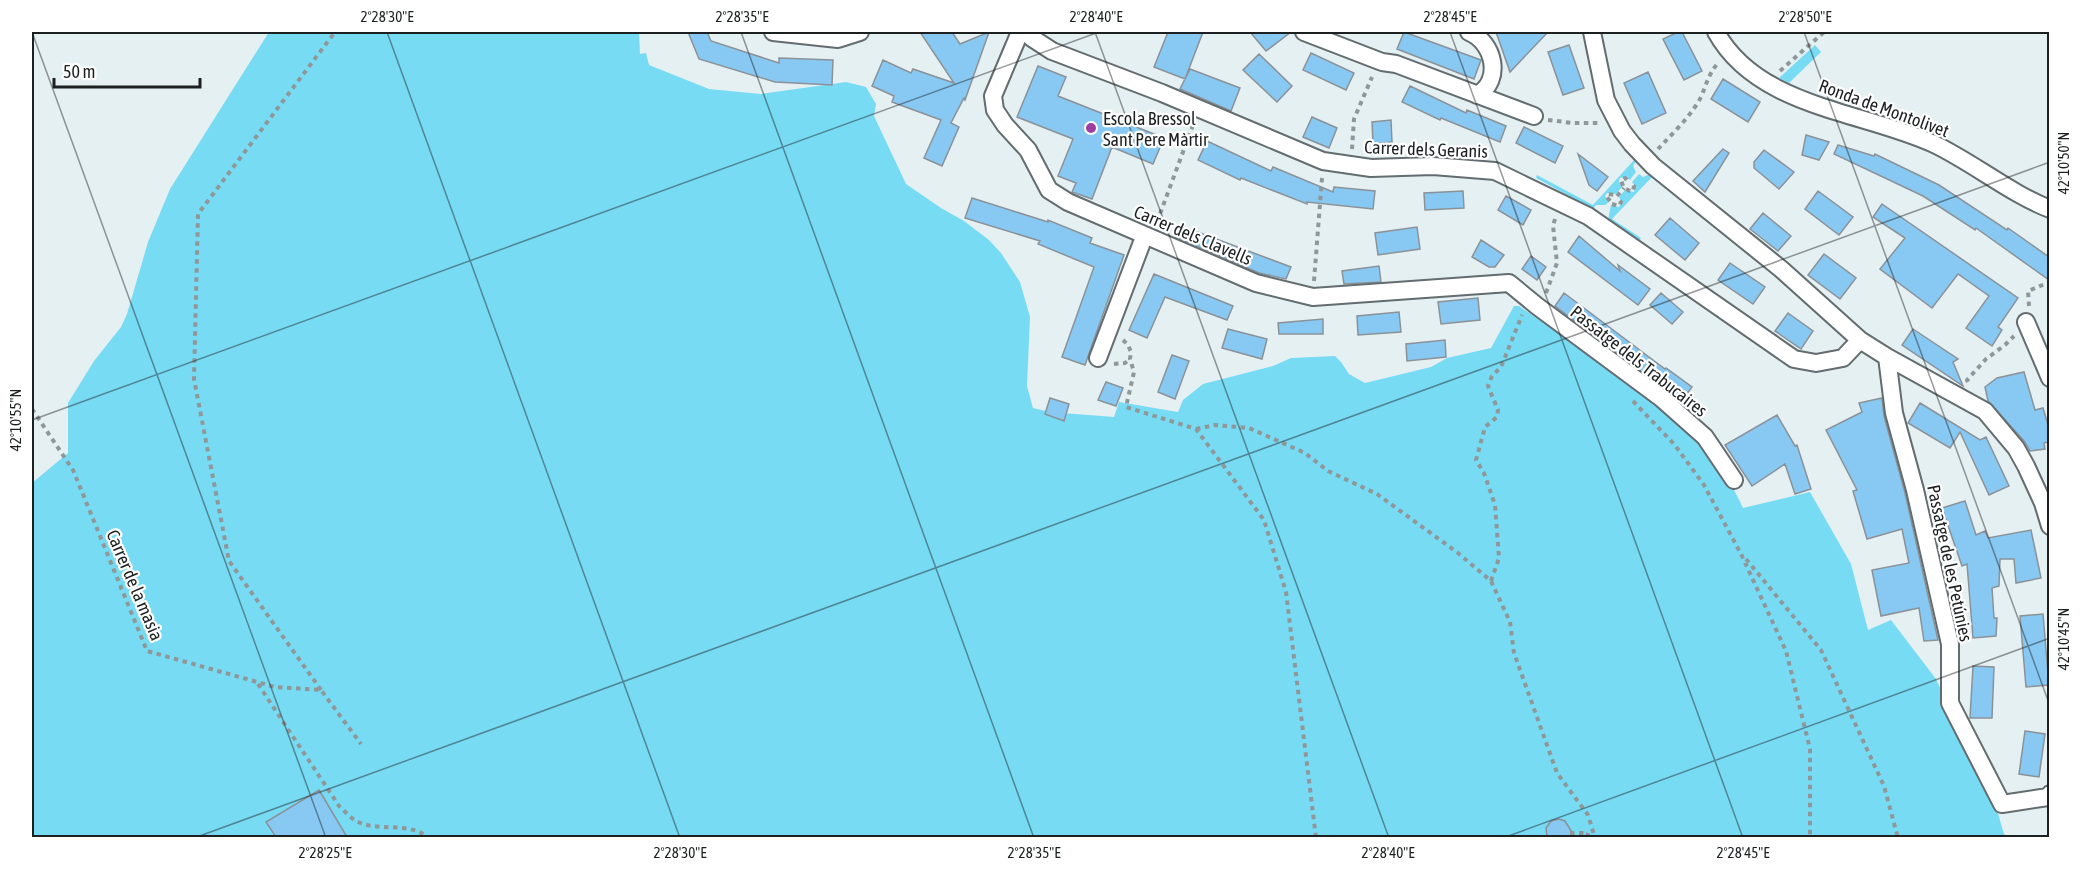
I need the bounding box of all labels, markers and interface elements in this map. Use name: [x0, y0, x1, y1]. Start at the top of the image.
text: 2°28'30"E: [360, 8, 414, 25]
text: 2°28'35"E: [715, 8, 769, 25]
text: 2°28'40"E: [1069, 8, 1123, 25]
text: 2°28'45"E: [1423, 8, 1477, 25]
text: 2°28'50"E: [1778, 8, 1832, 25]
scale bar: [54, 51, 200, 89]
text: 50 m: [63, 61, 95, 82]
street label: Ronda de Montolivet: [1816, 75, 1952, 141]
place label: Escola Bressol Sant Pere Màrtir: [1103, 108, 1209, 150]
marker: Escola Bressol Sant Pere Màrtir: [1084, 121, 1098, 135]
text: 42°10'50"N: [2055, 132, 2072, 194]
street label: Carrer dels Geranis: [1364, 136, 1488, 162]
street label: Carrer dels Clavells: [1131, 201, 1255, 269]
street label: Passatge dels Trabucaires: [1566, 301, 1712, 421]
text: 42°10'55"N: [7, 389, 24, 451]
street label: Passatge de les Petúnies: [1923, 483, 1977, 643]
street label: Carrer de la masia: [102, 527, 168, 643]
text: 42°10'45"N: [2055, 608, 2072, 670]
text: 2°28'25"E: [298, 844, 352, 861]
text: 2°28'30"E: [653, 844, 707, 861]
text: 2°28'35"E: [1007, 844, 1061, 861]
text: 2°28'40"E: [1361, 844, 1415, 861]
text: 2°28'45"E: [1716, 844, 1770, 861]

